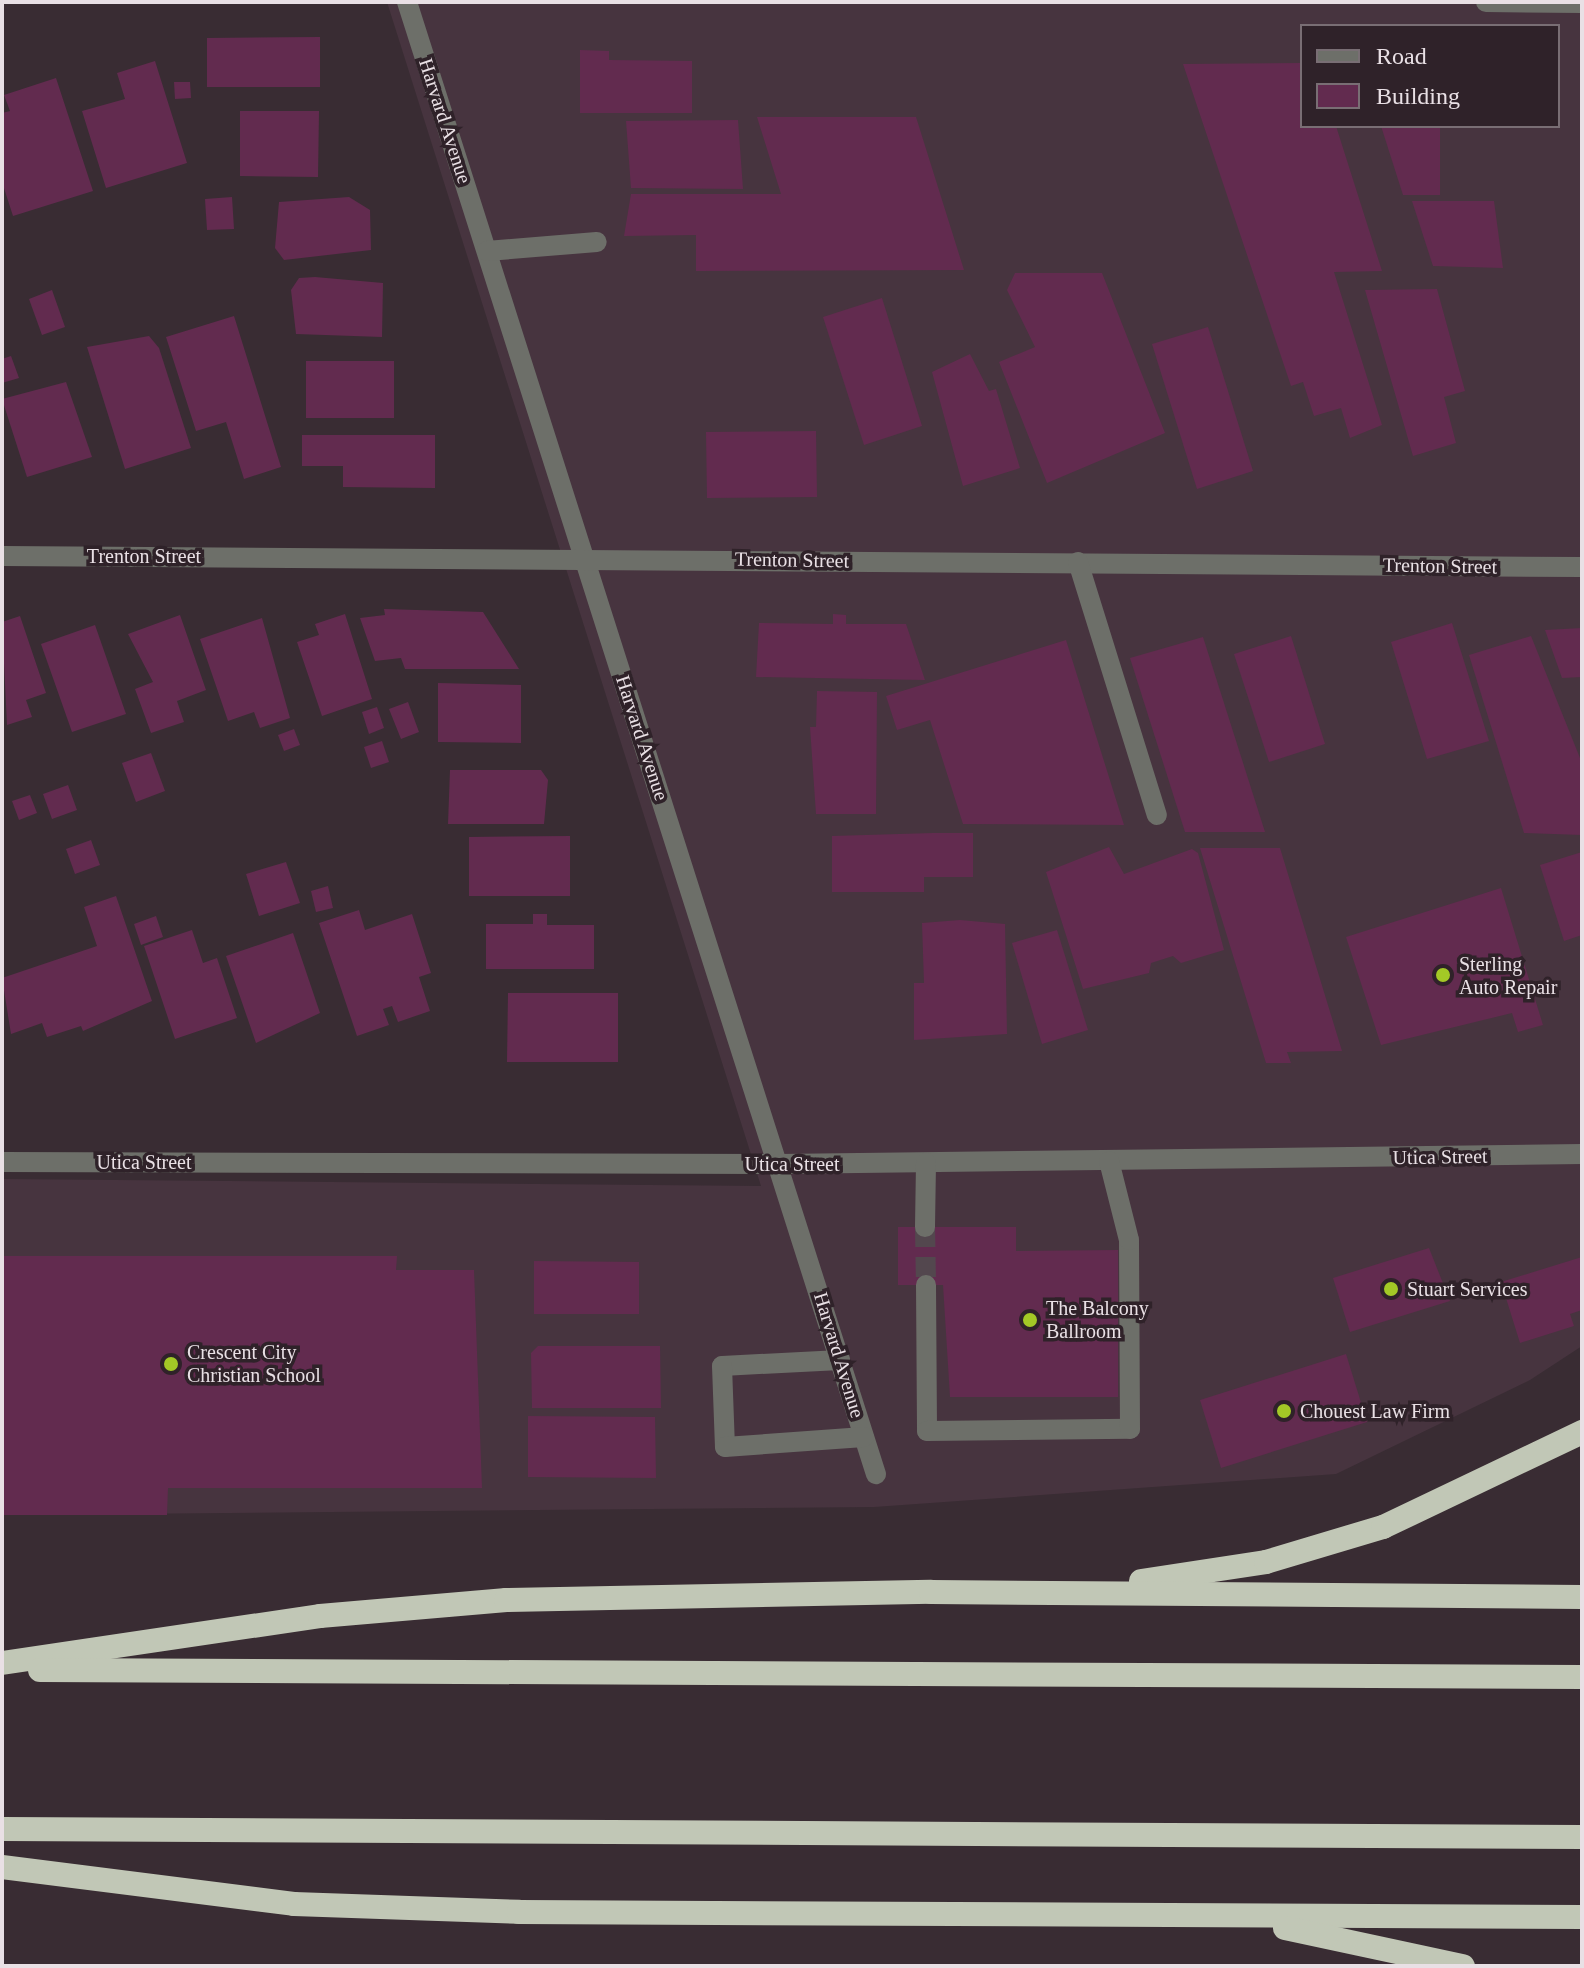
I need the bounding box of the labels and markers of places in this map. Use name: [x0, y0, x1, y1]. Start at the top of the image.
place label: Sterling Auto Repair: [1459, 952, 1557, 999]
marker: Sterling Auto Repair: [1434, 966, 1452, 984]
place label: Stuart Services: [1407, 1277, 1528, 1301]
marker: Stuart Services: [1382, 1280, 1400, 1298]
place label: The Balcony Ballroom: [1046, 1296, 1149, 1343]
marker: The Balcony Ballroom: [1021, 1311, 1039, 1329]
place label: Crescent City Christian School: [187, 1340, 321, 1387]
marker: Crescent City Christian School: [162, 1355, 180, 1373]
place label: Chouest Law Firm: [1300, 1399, 1450, 1423]
marker: Chouest Law Firm: [1275, 1402, 1293, 1420]

